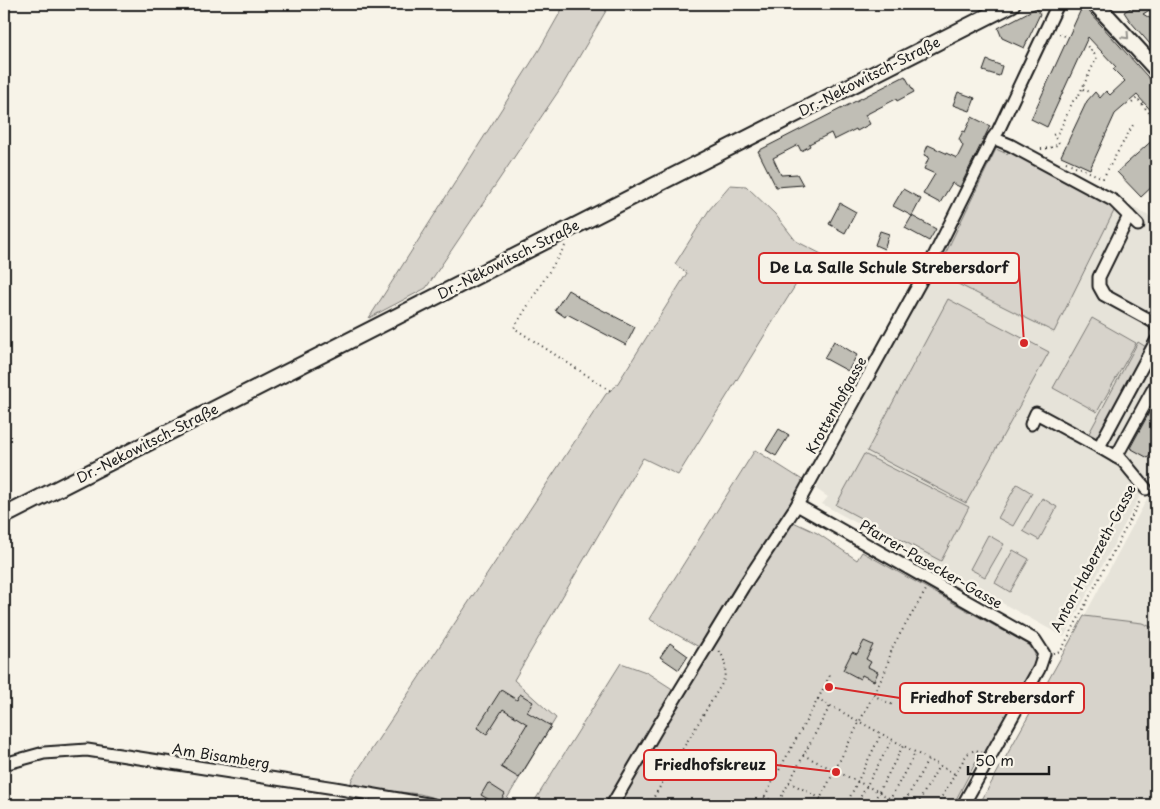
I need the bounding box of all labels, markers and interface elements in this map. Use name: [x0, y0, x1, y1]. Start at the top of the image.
street label: Dr.-Nekowitsch-Straße: [794, 31, 944, 121]
one-way arrow: [1120, 31, 1129, 40]
street label: Dr.-Nekowitsch-Straße: [433, 214, 583, 304]
callout: De La Salle Schule Strebersdorf: [759, 253, 1019, 283]
text: De La Salle Schule Strebersdorf: [769, 255, 1010, 278]
street label: Krottenhofgasse: [801, 352, 871, 458]
street label: Dr.-Nekowitsch-Straße: [72, 398, 222, 488]
street label: Anton-Haberzeth-Gasse: [1045, 480, 1141, 636]
street label: Pfarrer-Pasecker-Gasse: [856, 514, 1006, 614]
callout: Friedhof Strebersdorf: [900, 683, 1084, 713]
text: Friedhof Strebersdorf: [910, 685, 1075, 708]
street label: Am Bisamberg: [171, 738, 271, 774]
scale bar: [968, 744, 1049, 776]
text: 50 m: [975, 748, 1014, 771]
callout: Friedhofskreuz: [644, 750, 776, 780]
text: Friedhofskreuz: [654, 752, 766, 775]

